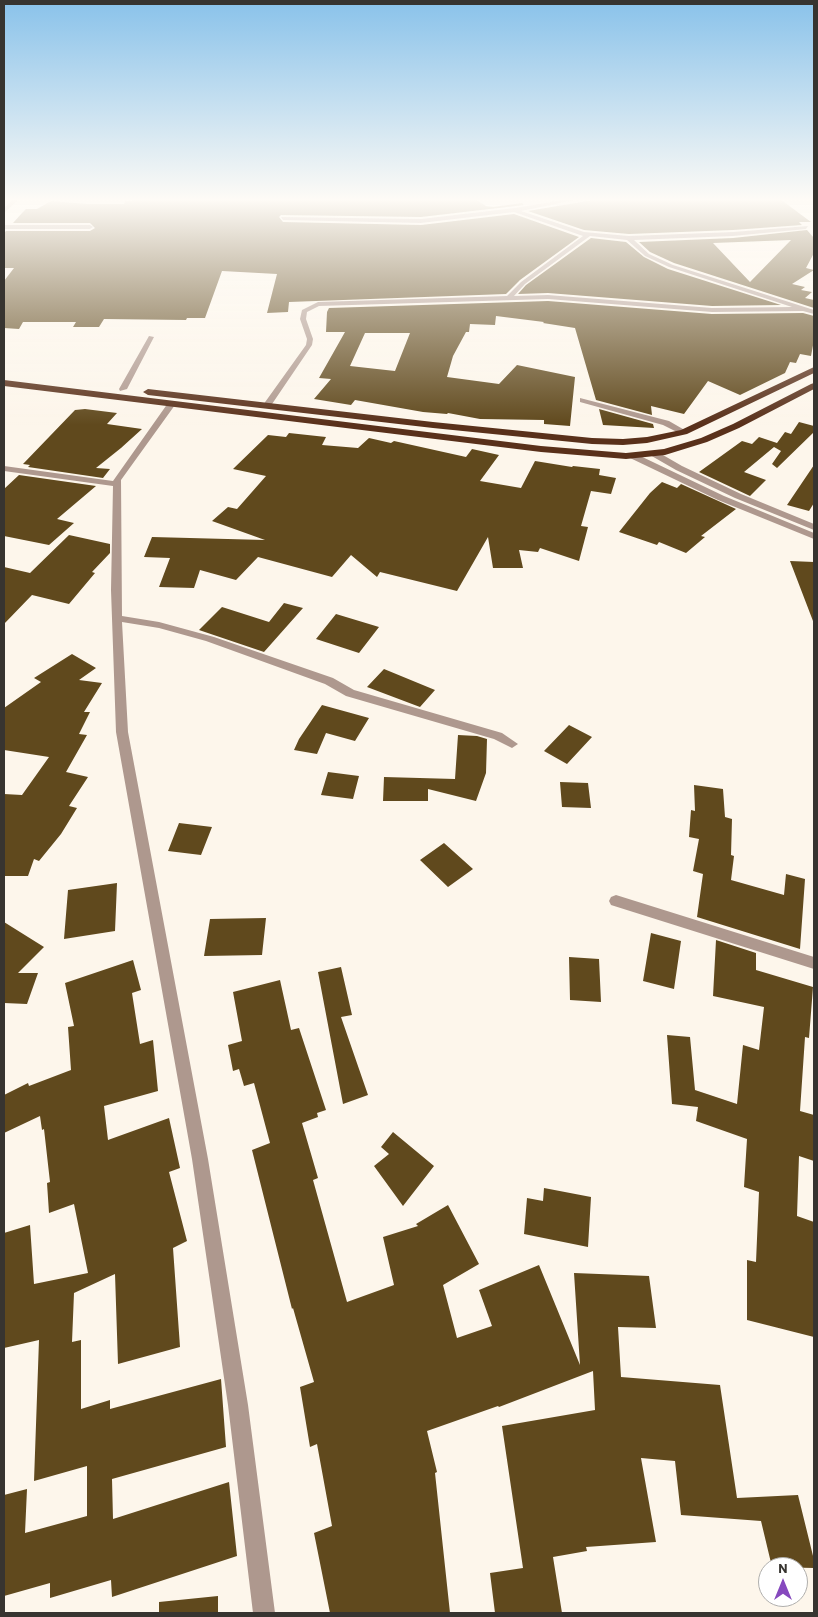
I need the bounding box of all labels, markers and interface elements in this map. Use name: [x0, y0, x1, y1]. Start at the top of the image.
north arrow: [758, 1557, 808, 1607]
text: N: [778, 1559, 788, 1576]

